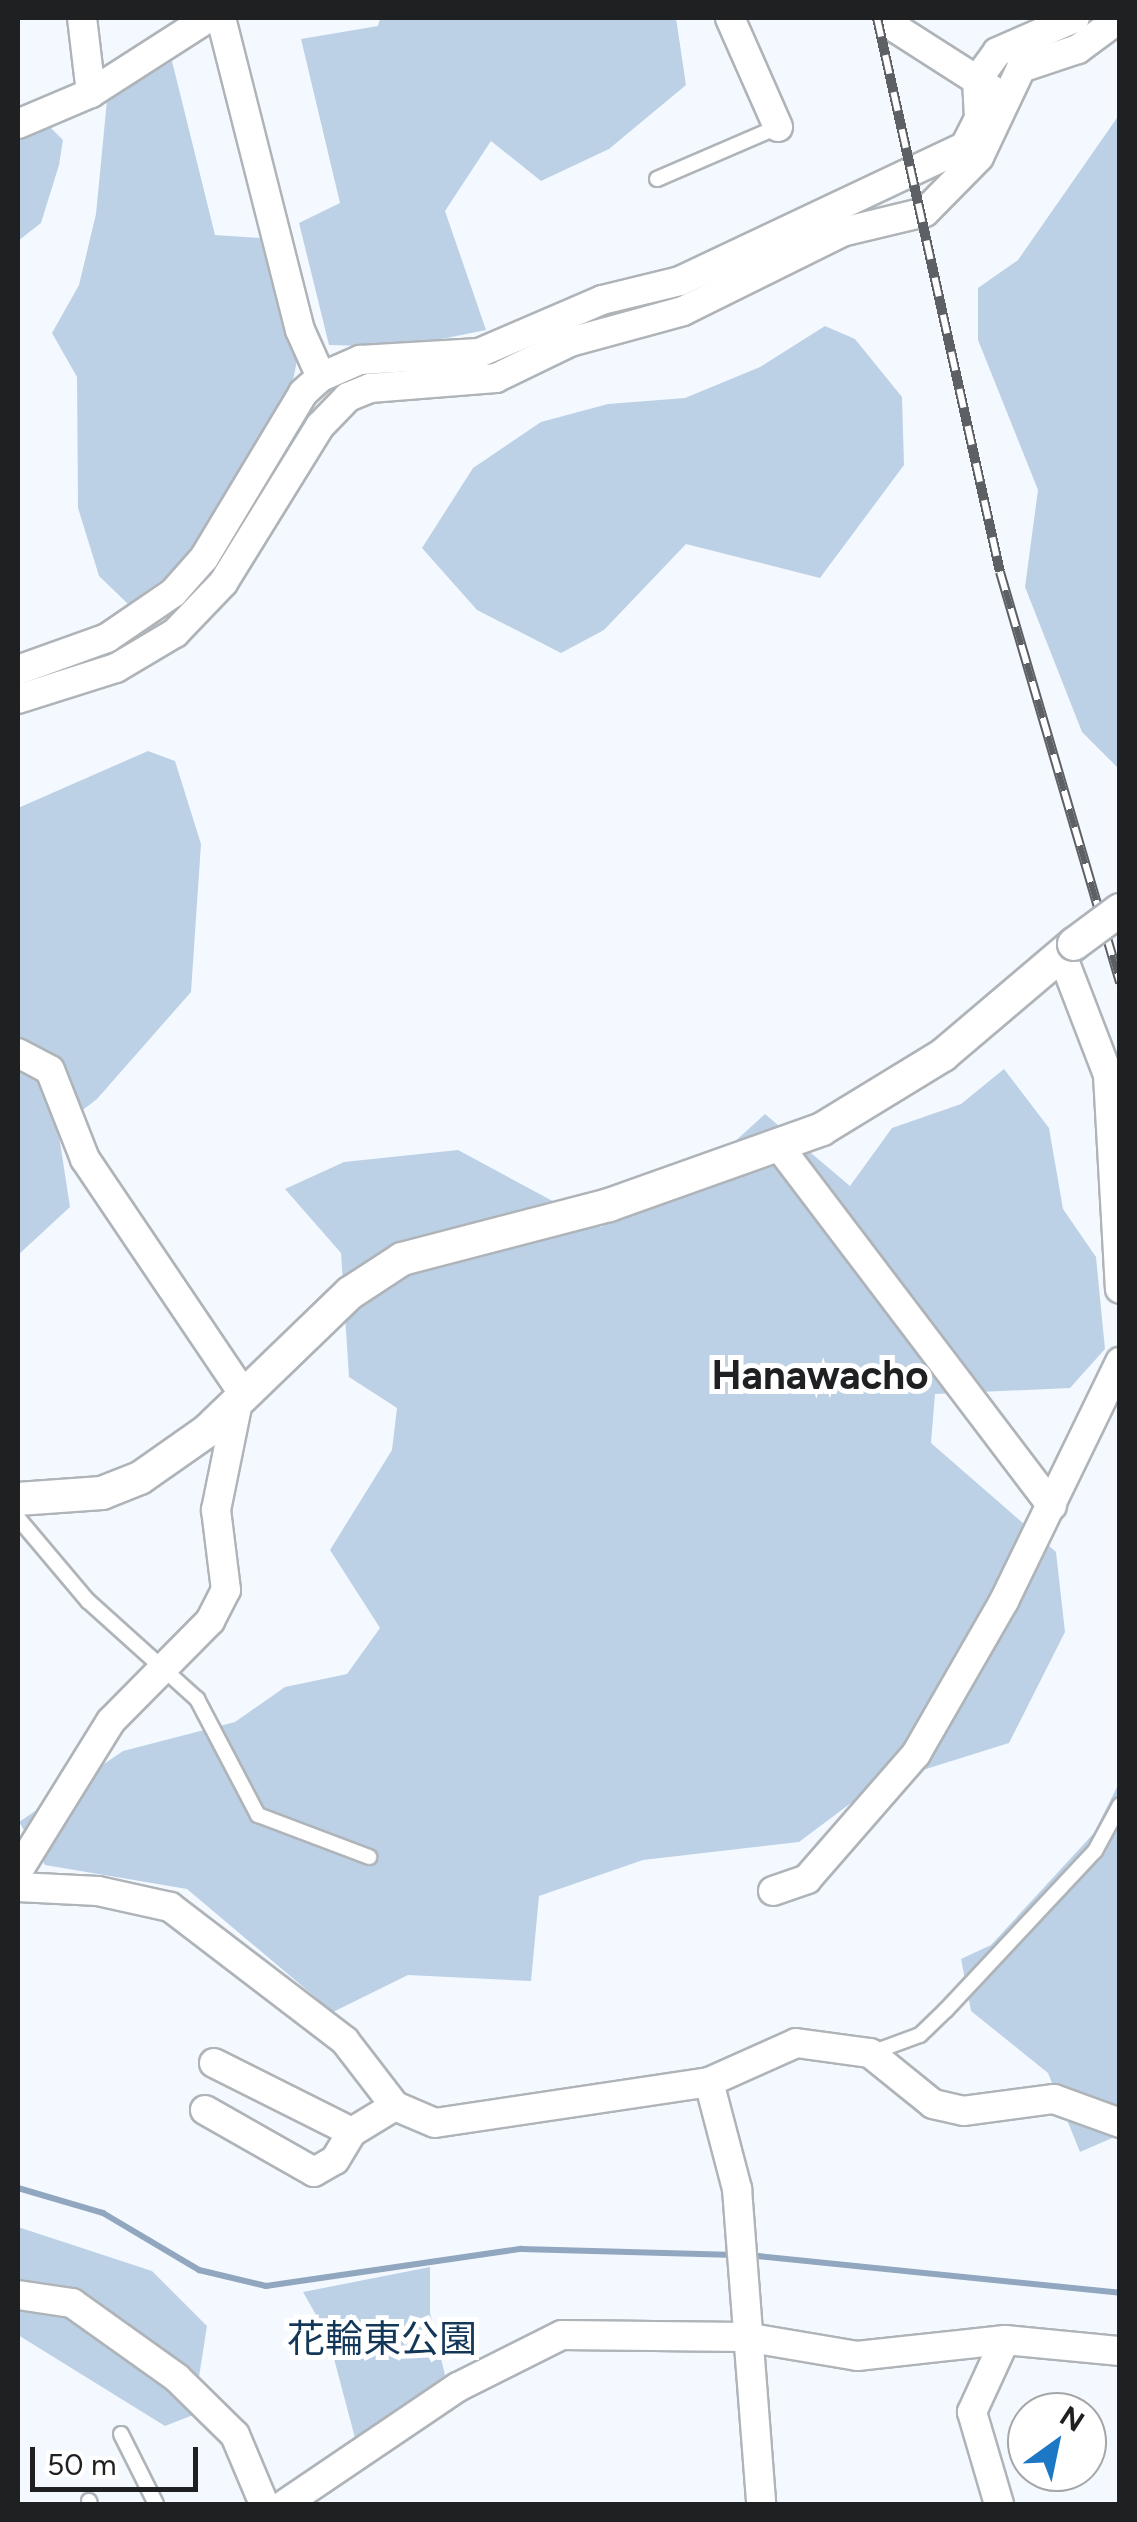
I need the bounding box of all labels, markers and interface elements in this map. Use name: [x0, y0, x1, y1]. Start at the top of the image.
district label: Hanawacho: [712, 1351, 928, 1399]
park label: 花輪東公園: [287, 2317, 477, 2363]
north arrow: [1007, 2392, 1107, 2492]
text: N: [1054, 2398, 1091, 2439]
scale bar: [35, 2427, 202, 2489]
text: 50 m: [47, 2446, 116, 2483]

